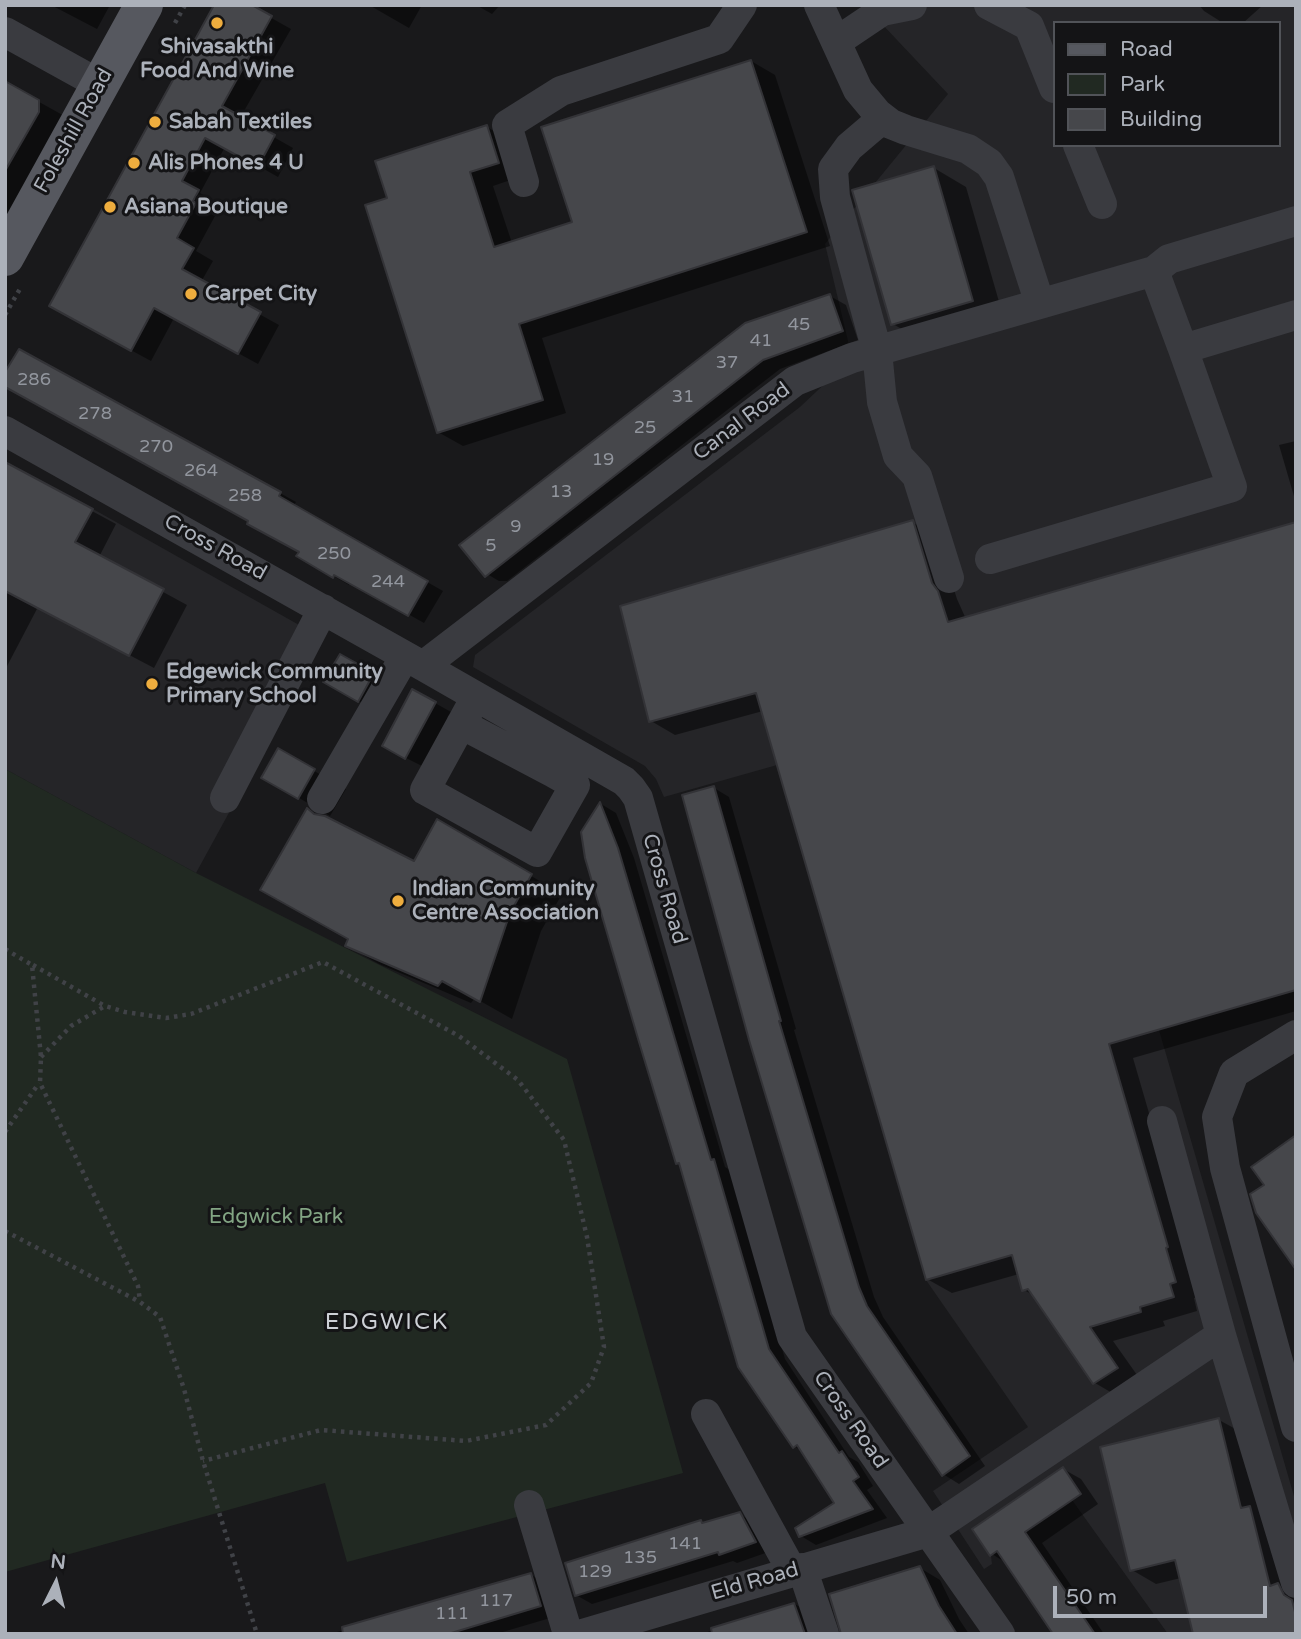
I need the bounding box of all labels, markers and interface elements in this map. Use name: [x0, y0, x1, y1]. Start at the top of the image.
marker: Shivasakthi Food And Wine: [209, 15, 225, 31]
legend: [1052, 21, 1280, 147]
place label: Shivasakthi Food And Wine: [140, 34, 294, 84]
text: Road: [1120, 37, 1173, 62]
street label: Foleshill Road: [29, 64, 119, 198]
text: Park: [1120, 72, 1165, 97]
text: Building: [1120, 107, 1202, 132]
place label: Sabah Textiles: [169, 109, 312, 135]
marker: Sabah Textiles: [147, 114, 163, 130]
place label: Alis Phones 4 U: [148, 150, 304, 176]
marker: Alis Phones 4 U: [126, 155, 142, 171]
place label: Asiana Boutique: [124, 194, 288, 220]
marker: Asiana Boutique: [102, 199, 118, 215]
place label: Carpet City: [205, 281, 317, 307]
marker: Carpet City: [183, 286, 199, 302]
house number: 45: [788, 314, 810, 336]
house number: 41: [750, 330, 772, 352]
house number: 37: [716, 352, 738, 374]
house number: 286: [17, 369, 51, 391]
street label: Canal Road: [689, 377, 795, 467]
house number: 31: [672, 386, 694, 408]
house number: 278: [78, 403, 112, 425]
house number: 25: [634, 417, 656, 439]
house number: 270: [139, 436, 173, 458]
house number: 19: [592, 449, 614, 471]
house number: 264: [184, 460, 218, 482]
house number: 13: [550, 481, 572, 503]
house number: 258: [228, 485, 262, 507]
street label: Cross Road: [159, 510, 271, 586]
house number: 9: [510, 516, 522, 538]
house number: 5: [485, 535, 497, 557]
house number: 250: [317, 543, 351, 565]
house number: 244: [371, 571, 405, 593]
place label: Edgewick Community Primary School: [166, 659, 383, 709]
marker: Edgewick Community Primary School: [144, 676, 160, 692]
street label: Cross Road: [636, 831, 692, 947]
place label: Indian Community Centre Association: [412, 876, 599, 926]
marker: Indian Community Centre Association: [390, 893, 406, 909]
park label: Edgwick Park: [209, 1204, 343, 1230]
district label: EDGWICK: [326, 1309, 448, 1337]
street label: Cross Road: [807, 1366, 893, 1474]
house number: 141: [668, 1533, 702, 1555]
house number: 135: [623, 1547, 657, 1569]
north arrow: [21, 1548, 91, 1618]
text: N: [49, 1550, 67, 1574]
street label: Eld Road: [708, 1557, 802, 1607]
house number: 129: [578, 1561, 612, 1583]
scale bar: [1056, 1572, 1270, 1616]
text: 50 m: [1066, 1585, 1117, 1610]
house number: 117: [479, 1590, 513, 1612]
house number: 111: [435, 1603, 469, 1625]

